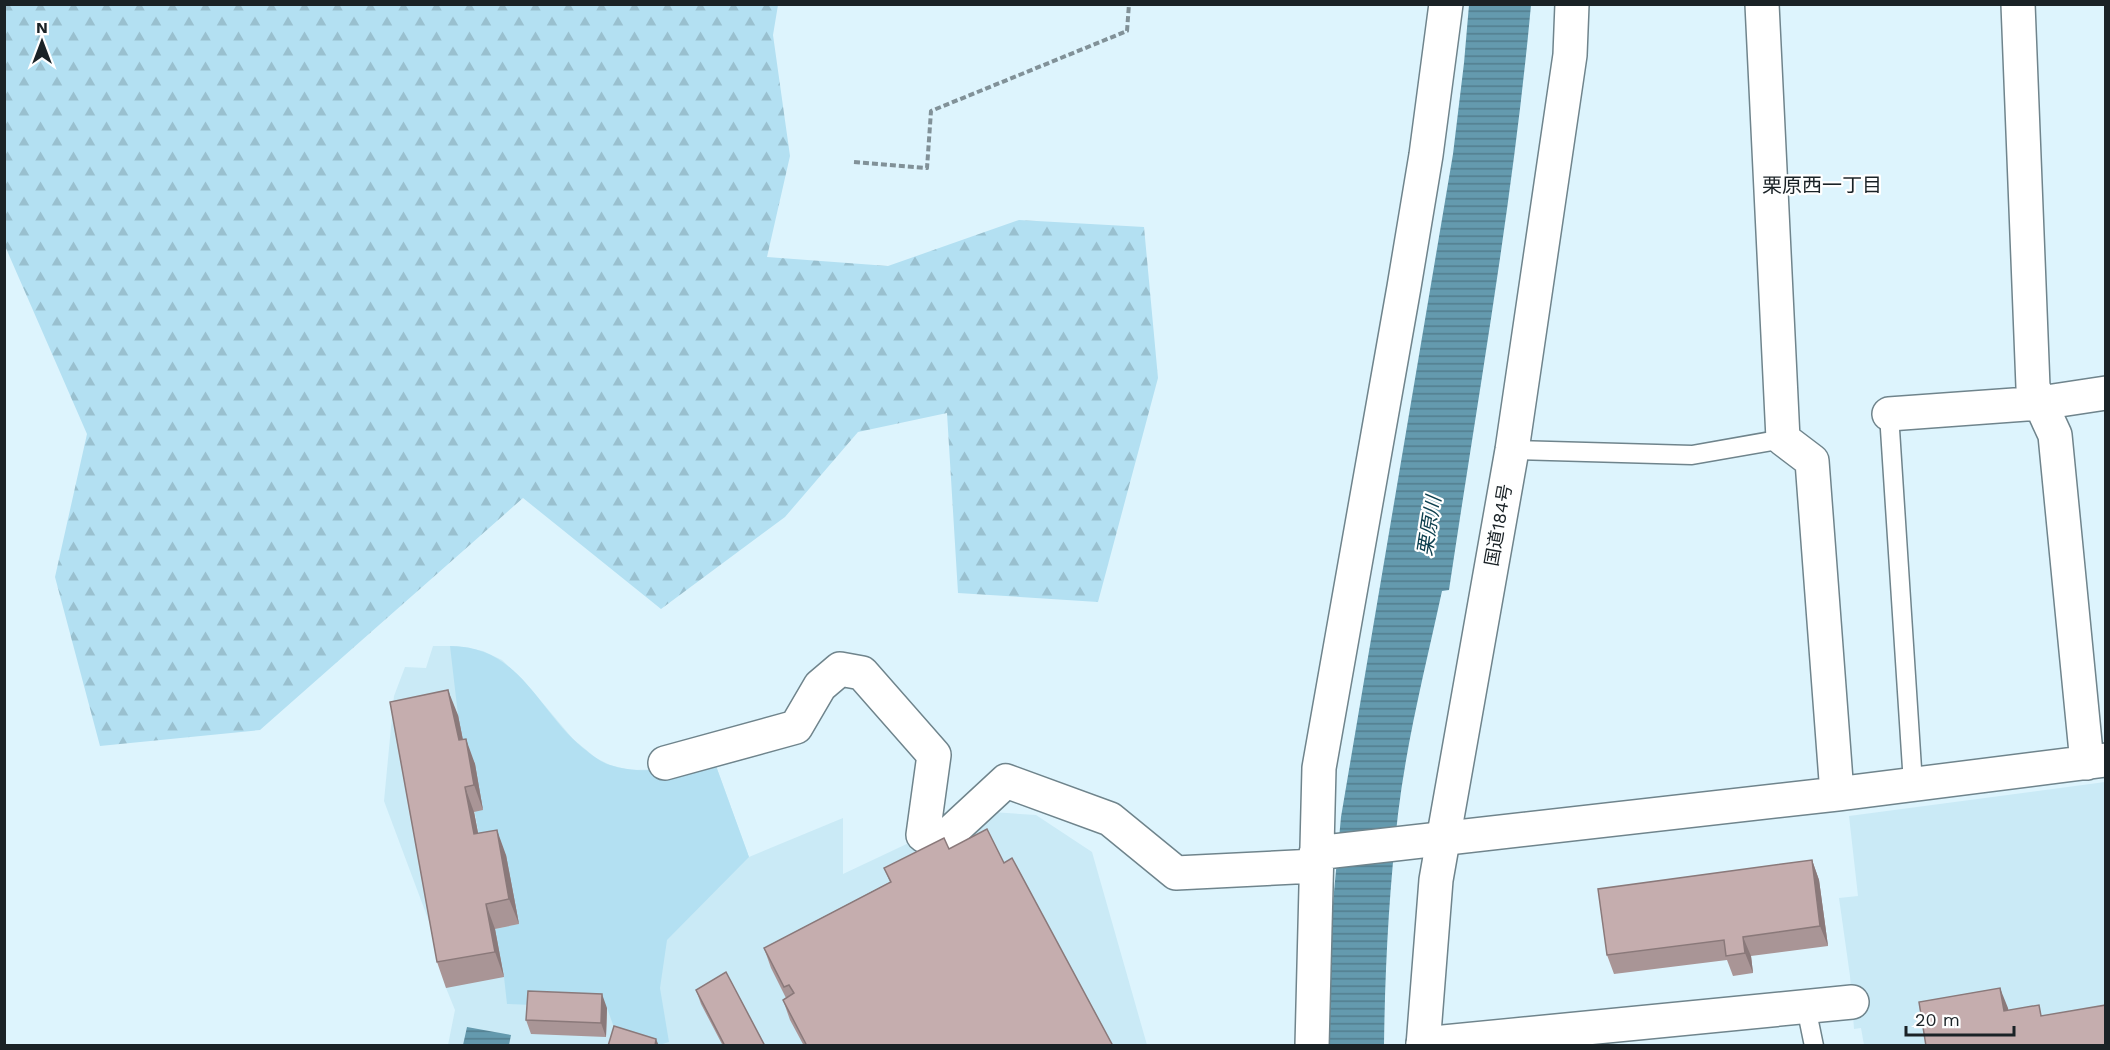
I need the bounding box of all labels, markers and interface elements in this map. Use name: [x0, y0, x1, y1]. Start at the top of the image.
north arrow: [12, 12, 72, 72]
text: N: [36, 18, 48, 37]
district label: 栗原西一丁目: [1762, 173, 1882, 197]
street label: 国道184号: [1480, 482, 1516, 568]
water label: 栗原川: [1412, 493, 1446, 558]
scale bar: [1906, 999, 2014, 1037]
text: 20 m: [1915, 1009, 1960, 1030]

